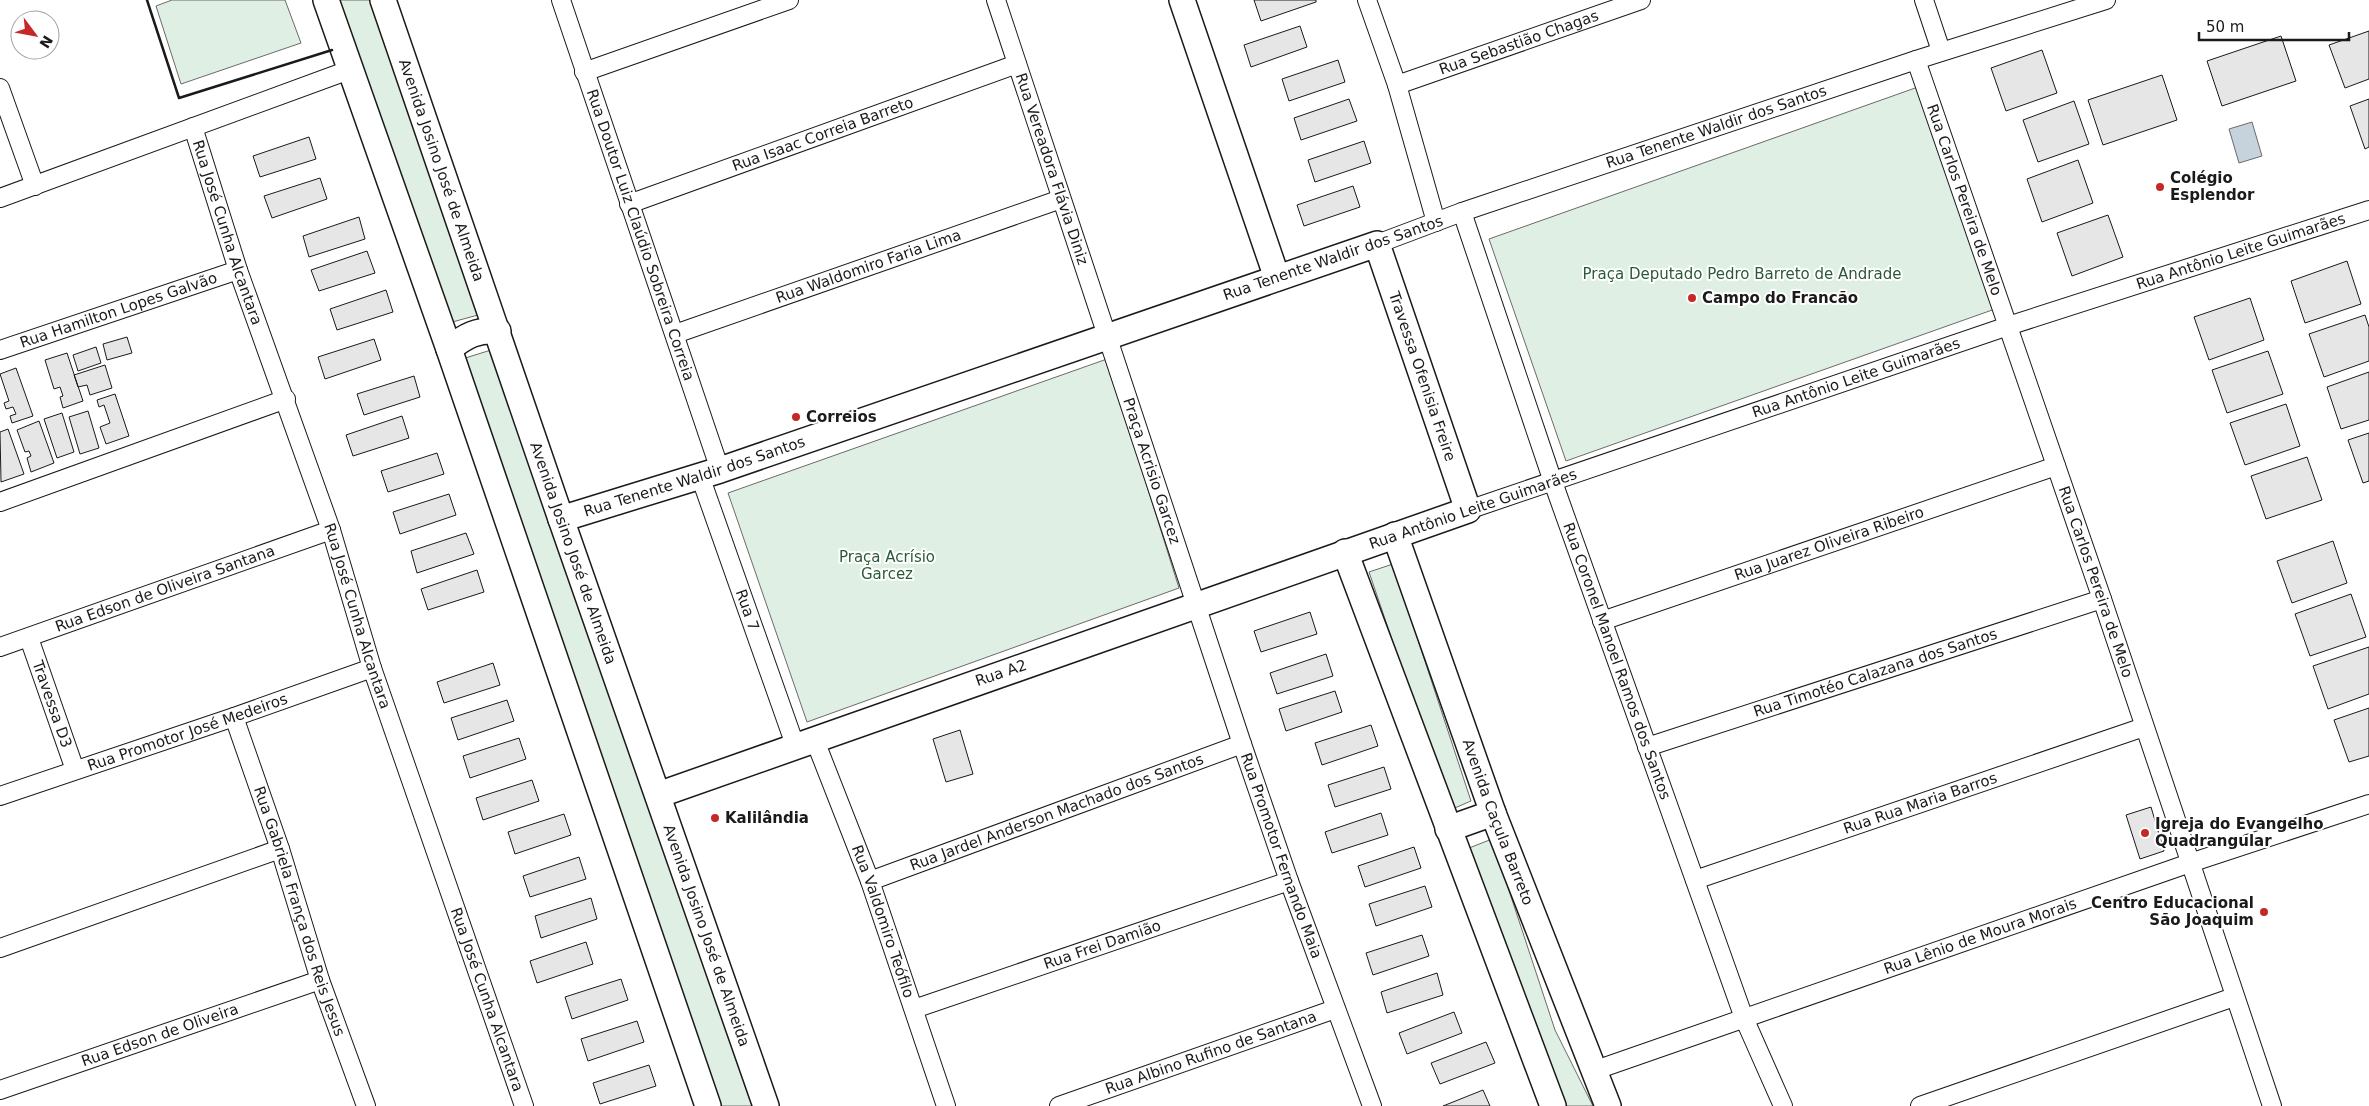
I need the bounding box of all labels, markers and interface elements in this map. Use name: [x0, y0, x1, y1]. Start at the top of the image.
street label: Rua Sebastião Chagas: [1437, 6, 1601, 79]
north arrow: [10, 10, 60, 60]
scale bar: [2199, 10, 2349, 42]
text: 50 m: [2206, 18, 2244, 36]
text: N: [36, 33, 56, 51]
street label: Avenida Josino José de Almeida: [395, 57, 488, 284]
street label: Rua Vereadora Flávia Diniz: [1012, 71, 1092, 267]
street label: Rua Tenente Waldir dos Santos: [1604, 81, 1829, 172]
street label: Rua Doutor Luiz Claúdio Sobreira Correia: [583, 87, 698, 383]
street label: Rua Isaac Correia Barreto: [730, 93, 916, 175]
street label: Rua Carlos Pereira de Melo: [1923, 102, 2006, 298]
street label: Rua José Cunha Alcantara: [189, 138, 266, 328]
place label: Colégio Esplendor: [2170, 169, 2255, 204]
marker: Colégio Esplendor: [2154, 181, 2166, 193]
street label: Rua Antônio Leite Guimarães: [2134, 209, 2348, 293]
street label: Rua Tenente Waldir dos Santos: [1221, 212, 1445, 304]
street label: Rua Waldomiro Faria Lima: [774, 226, 964, 307]
park label: Praça Deputado Pedro Barreto de Andrade: [1583, 265, 1901, 283]
street label: Rua Hamilton Lopes Galvão: [18, 269, 219, 352]
street label: Travessa Ofenisia Freire: [1385, 288, 1460, 463]
place label: Campo do Francão: [1702, 289, 1858, 307]
marker: Campo do Francão: [1686, 292, 1698, 304]
street label: Rua Antônio Leite Guimarães: [1750, 334, 1963, 422]
street label: Praça Acrisio Garcez: [1119, 395, 1184, 547]
place label: Correios: [806, 408, 877, 426]
marker: Correios: [790, 411, 802, 423]
street label: Rua Tenente Waldir dos Santos: [581, 432, 808, 520]
street label: Avenida Josino José de Almeida: [526, 440, 620, 667]
street label: Rua Antônio Leite Guimarães: [1367, 465, 1579, 553]
street label: Rua Carlos Pereira de Melo: [2055, 484, 2137, 680]
street label: Rua Juarez Oliveira Ribeiro: [1732, 503, 1926, 584]
street label: Rua Coronel Manoel Ramos dos Santos: [1559, 520, 1674, 802]
street label: Rua José Cunha Alcantara: [320, 521, 395, 711]
street label: Rua Edson de Oliveira Santana: [53, 542, 277, 636]
park label: Praça Acrísio Garcez: [839, 548, 935, 583]
street label: Rua 7: [732, 587, 763, 633]
street label: Rua Timotéo Calazana dos Santos: [1751, 625, 1999, 721]
street label: Rua A2: [973, 656, 1029, 690]
street label: Travessa D3: [28, 657, 76, 750]
street label: Rua Promotor José Medeiros: [85, 690, 290, 775]
street label: Avenida Caçula Barreto: [1459, 737, 1537, 908]
street label: Rua Jardel Anderson Machado dos Santos: [907, 750, 1206, 875]
street label: Rua Promotor Fernando Maia: [1237, 750, 1326, 961]
street label: Rua Rua Maria Barros: [1841, 769, 2000, 838]
street label: Rua Gabriela França dos Reis Jesus: [250, 784, 349, 1039]
place label: Kalilândia: [725, 809, 809, 827]
marker: Kalilândia: [709, 812, 721, 824]
place label: Igreja do Evangelho Quadrangular: [2155, 815, 2324, 850]
street label: Avenida Josino José de Almeida: [659, 822, 754, 1049]
marker: Igreja do Evangelho Quadrangular: [2139, 827, 2151, 839]
street label: Rua Valdomiro Teófilo: [848, 842, 918, 1000]
street label: Rua Lênio de Moura Morais: [1881, 894, 2079, 978]
place label: Centro Educacional São Joaquim: [2091, 894, 2254, 929]
street label: Rua José Cunha Alcantara: [447, 905, 527, 1094]
marker: Centro Educacional São Joaquim: [2258, 906, 2270, 918]
street label: Rua Frei Damião: [1041, 916, 1163, 973]
street label: Rua Edson de Oliveira: [79, 1000, 241, 1070]
street label: Rua Albino Rufino de Santana: [1103, 1007, 1319, 1098]

